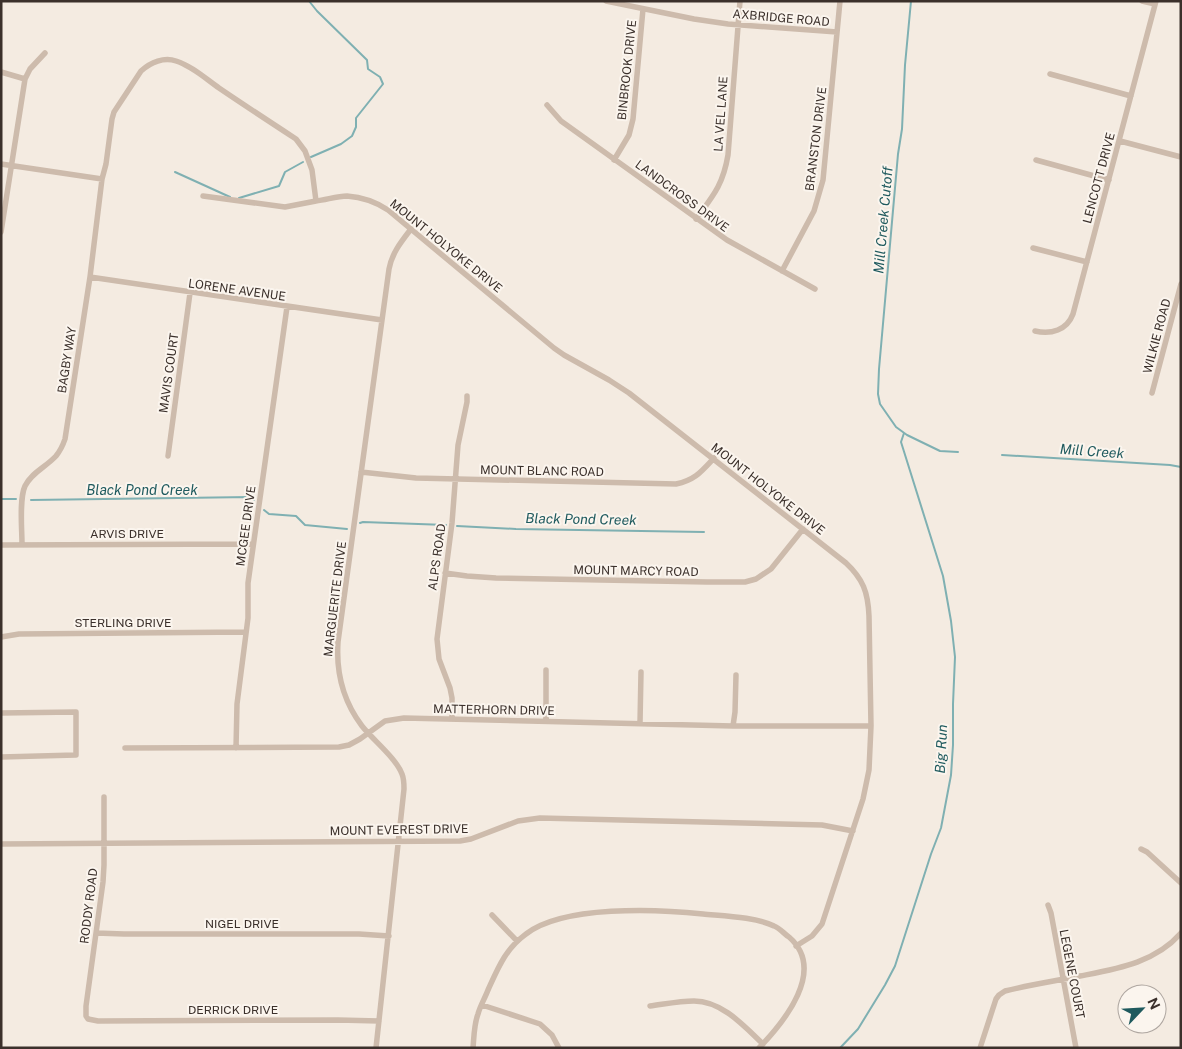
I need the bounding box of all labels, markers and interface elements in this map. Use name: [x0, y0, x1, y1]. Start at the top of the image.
street label: AXBRIDGE ROAD: [732, 7, 830, 29]
street label: BINBROOK DRIVE: [615, 19, 639, 121]
street label: LA VEL LANE: [711, 76, 731, 152]
street label: BRANSTON DRIVE: [803, 86, 829, 192]
street label: LENCOTT DRIVE: [1080, 131, 1118, 225]
street label: LANDCROSS DRIVE: [632, 157, 732, 235]
water label: Mill Creek Cutoff: [870, 165, 896, 274]
street label: MOUNT HOLYOKE DRIVE: [387, 196, 505, 296]
street label: LORENE AVENUE: [187, 276, 287, 304]
street label: WILKIE ROAD: [1140, 297, 1174, 375]
street label: BAGBY WAY: [55, 325, 79, 394]
street label: MAVIS COURT: [156, 332, 182, 414]
street label: MOUNT HOLYOKE DRIVE: [708, 440, 828, 538]
water label: Mill Creek: [1059, 441, 1125, 461]
street label: MOUNT BLANC ROAD: [480, 463, 604, 479]
water label: Black Pond Creek: [86, 482, 198, 498]
street label: MCGEE DRIVE: [233, 485, 259, 567]
water label: Black Pond Creek: [525, 510, 637, 528]
street label: ALPS ROAD: [425, 523, 449, 591]
street label: ARVIS DRIVE: [90, 527, 164, 541]
street label: MARGUERITE DRIVE: [321, 540, 349, 658]
street label: MOUNT MARCY ROAD: [573, 563, 699, 579]
street label: STERLING DRIVE: [74, 616, 172, 630]
street label: MATTERHORN DRIVE: [433, 702, 555, 718]
water label: Big Run: [932, 724, 950, 774]
street label: MOUNT EVEREST DRIVE: [330, 822, 468, 838]
street label: RODDY ROAD: [77, 867, 101, 945]
street label: NIGEL DRIVE: [205, 917, 279, 931]
street label: LEGENE COURT: [1056, 928, 1088, 1020]
north arrow: [1117, 984, 1167, 1034]
text: N: [1144, 995, 1163, 1012]
street label: DERRICK DRIVE: [188, 1003, 278, 1017]

